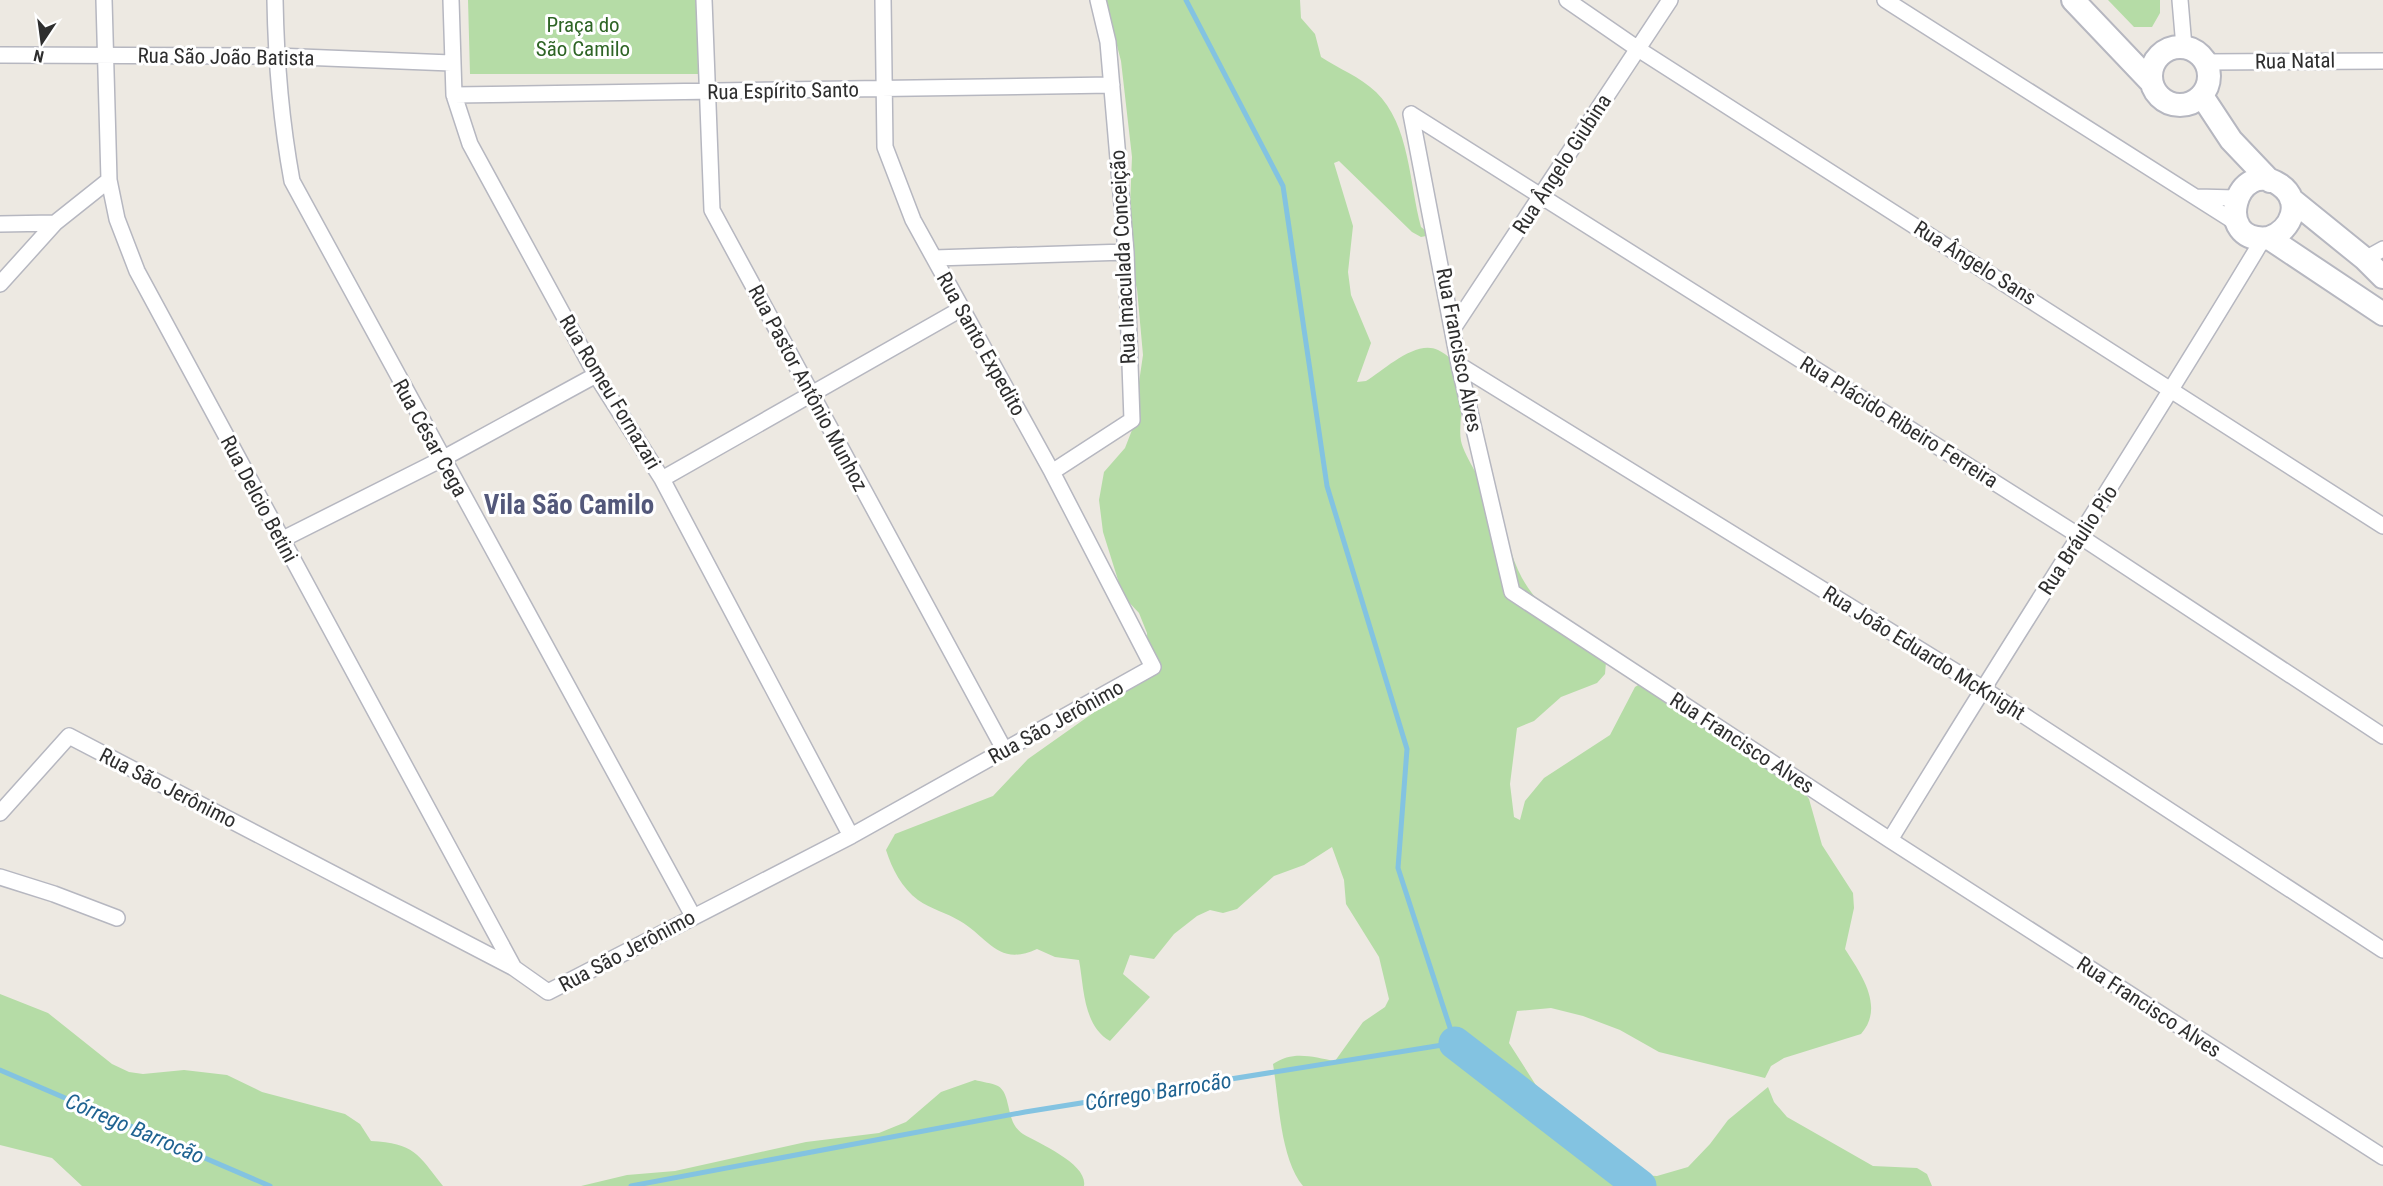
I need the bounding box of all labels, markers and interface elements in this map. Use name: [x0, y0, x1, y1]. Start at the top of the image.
north arrow: [12, 12, 72, 72]
park label: Praça do São Camilo: [536, 13, 630, 61]
street label: Rua São João Batista: [137, 43, 315, 71]
text: N: [32, 46, 46, 66]
street label: Rua Natal: [2255, 48, 2335, 74]
street label: Rua Espírito Santo: [707, 78, 859, 104]
street label: Rua Ângelo Giubina: [1508, 90, 1616, 238]
street label: Rua Imaculada Conceição: [1105, 149, 1141, 365]
street label: Rua Ângelo Sans: [1909, 216, 2041, 310]
street label: Rua Francisco Alves: [1431, 266, 1487, 434]
street label: Rua Santo Expedito: [932, 268, 1030, 420]
street label: Rua Pastor Antônio Munhoz: [743, 281, 873, 495]
street label: Rua Romeu Fornazari: [554, 310, 666, 474]
street label: Rua Plácido Ribeiro Ferreira: [1796, 351, 2002, 493]
street label: Rua César Cega: [388, 375, 472, 501]
street label: Rua Delcio Betini: [216, 432, 302, 566]
street label: Rua Bráulio Pio: [2034, 481, 2122, 599]
district label: Vila São Camilo: [484, 489, 654, 521]
street label: Rua João Eduardo McKnight: [1819, 581, 2029, 725]
street label: Rua São Jerônimo: [984, 675, 1128, 769]
street label: Rua Francisco Alves: [1666, 688, 1818, 798]
street label: Rua São Jerônimo: [95, 743, 241, 833]
street label: Rua São Jerônimo: [555, 905, 699, 997]
street label: Rua Francisco Alves: [2073, 952, 2225, 1062]
water label: Córrego Barrocão: [1083, 1068, 1233, 1115]
water label: Córrego Barrocão: [62, 1088, 208, 1169]

